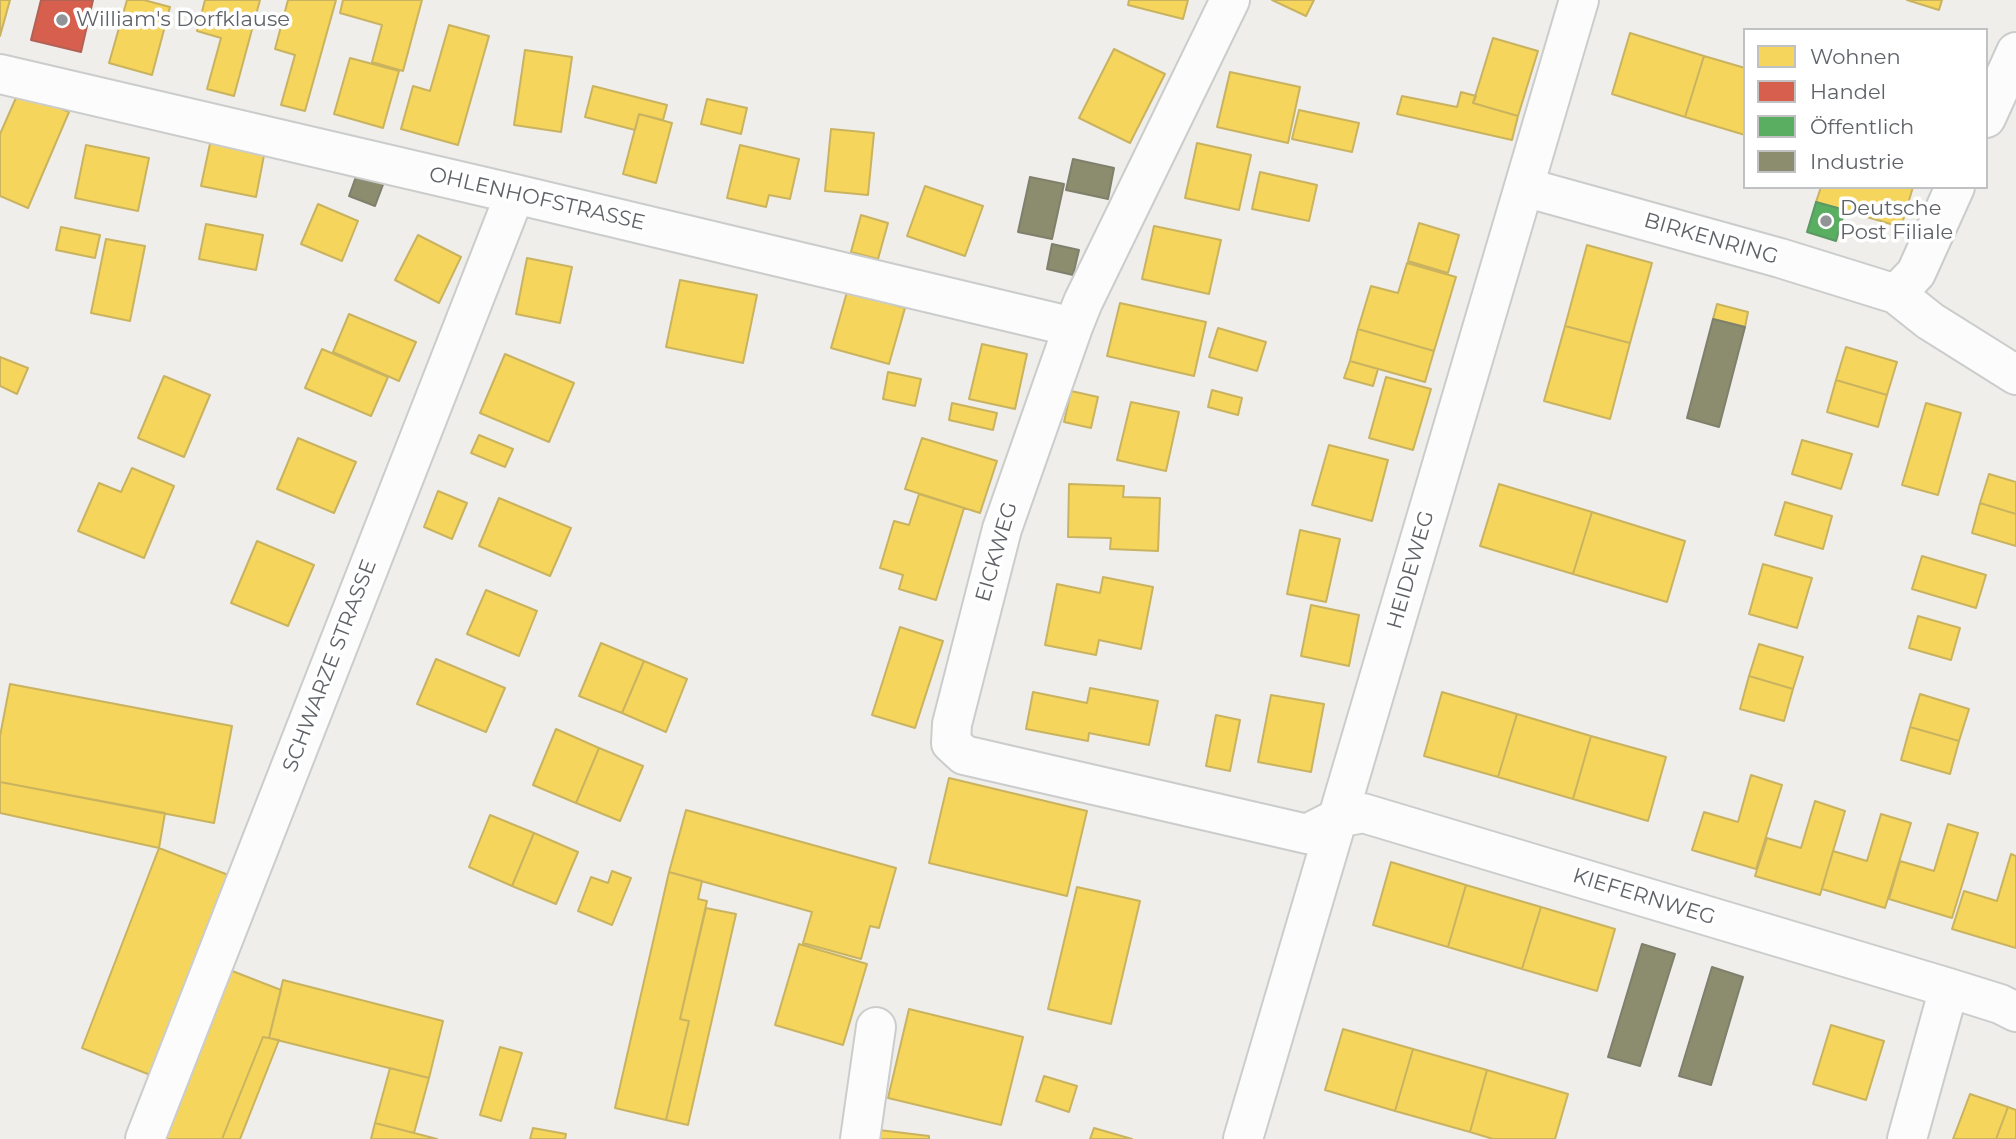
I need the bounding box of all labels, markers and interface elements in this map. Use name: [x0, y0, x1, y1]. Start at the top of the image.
place label: William's Dorfklause: [76, 7, 290, 33]
marker: William's Dorfklause: [54, 12, 70, 28]
legend: [1743, 28, 1988, 189]
text: Wohnen: [1810, 44, 1901, 69]
text: Handel: [1810, 79, 1886, 104]
text: Öffentlich: [1810, 114, 1914, 139]
text: Industrie: [1810, 149, 1904, 174]
street label: OHLENHOFSTRASSE: [426, 162, 648, 236]
place label: Deutsche Post Filiale: [1840, 196, 1953, 246]
street label: BIRKENRING: [1641, 208, 1781, 270]
marker: Deutsche Post Filiale: [1818, 213, 1834, 229]
street label: EICKWEG: [971, 499, 1023, 605]
street label: HEIDEWEG: [1382, 508, 1440, 632]
street label: SCHWARZE STRASSE: [278, 556, 382, 776]
street label: KIEFERNWEG: [1570, 863, 1718, 931]

